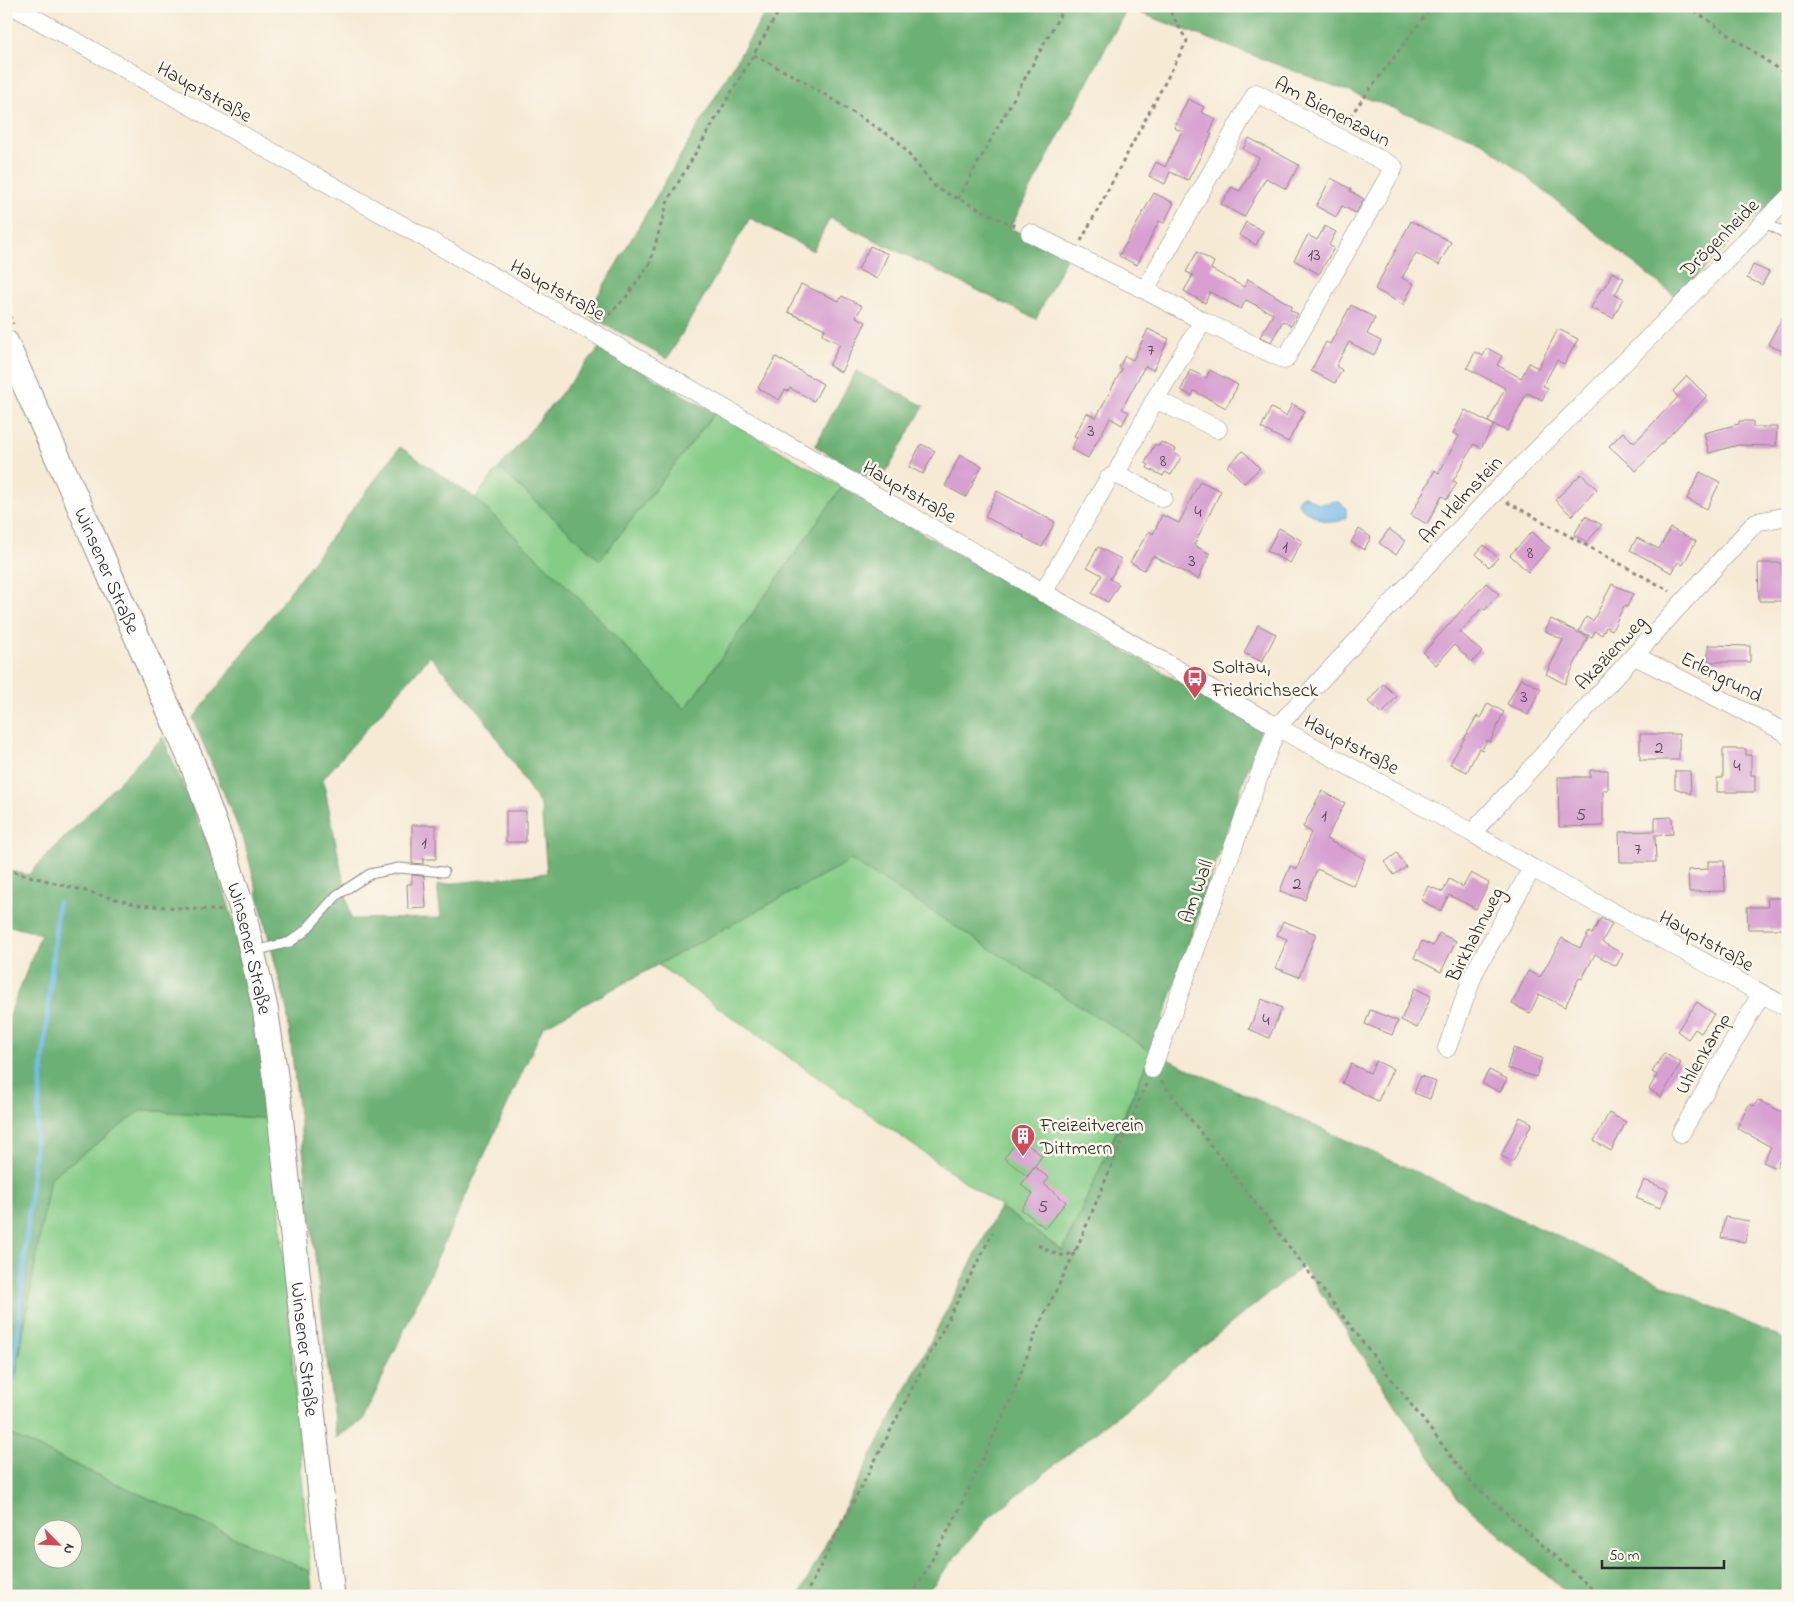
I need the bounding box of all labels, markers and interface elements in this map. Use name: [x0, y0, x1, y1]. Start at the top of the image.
street label: Hauptstraße: [151, 55, 257, 131]
street label: Am Bienenzaun: [1269, 70, 1395, 156]
street label: Drögenheide: [1674, 193, 1768, 286]
house number: 13: [1307, 243, 1321, 269]
street label: Hauptstraße: [504, 253, 610, 329]
house number: 7: [1147, 338, 1155, 364]
house number: 3: [1087, 419, 1095, 445]
house number: 8: [1160, 449, 1167, 475]
street label: Am Helmstein: [1413, 450, 1511, 551]
street label: Hauptstraße: [856, 454, 961, 532]
house number: 4: [1194, 500, 1202, 526]
street label: Winsener Straße: [65, 504, 146, 639]
house number: 1: [1282, 535, 1288, 561]
house number: 8: [1527, 541, 1534, 567]
house number: 3: [1188, 549, 1196, 575]
street label: Akazienweg: [1569, 610, 1655, 699]
street label: Erlengrund: [1675, 645, 1767, 712]
place label: Soltau, Friedrichseck: [1211, 654, 1319, 706]
bus stop icon: Soltau, Friedrichseck: [1182, 665, 1208, 699]
house number: 3: [1520, 685, 1528, 711]
street label: Hauptstraße: [1298, 709, 1404, 784]
house number: 2: [1655, 736, 1664, 762]
house number: 4: [1733, 754, 1741, 780]
house number: 5: [1576, 803, 1586, 829]
house number: 1: [1321, 804, 1327, 830]
house number: 1: [421, 831, 427, 857]
house number: 7: [1634, 837, 1642, 863]
street label: Am Wall: [1172, 856, 1222, 928]
house number: 2: [1293, 872, 1302, 898]
street label: Winsener Straße: [218, 879, 278, 1017]
street label: Birkhahnweg: [1440, 883, 1513, 989]
street label: Hauptstraße: [1653, 904, 1759, 980]
house number: 4: [1262, 1008, 1270, 1034]
street label: Uhlenkamp: [1669, 1008, 1739, 1101]
place label: Freizeitverein Dittmern: [1039, 1112, 1144, 1164]
building icon: Freizeitverein Dittmern: [1010, 1123, 1036, 1157]
house number: 5: [1038, 1195, 1048, 1221]
street label: Winsener Straße: [281, 1281, 325, 1418]
north arrow: [32, 1520, 82, 1570]
scale bar: [1602, 1537, 1724, 1569]
text: N: [57, 1540, 80, 1557]
text: 50 m: [1609, 1545, 1640, 1567]

